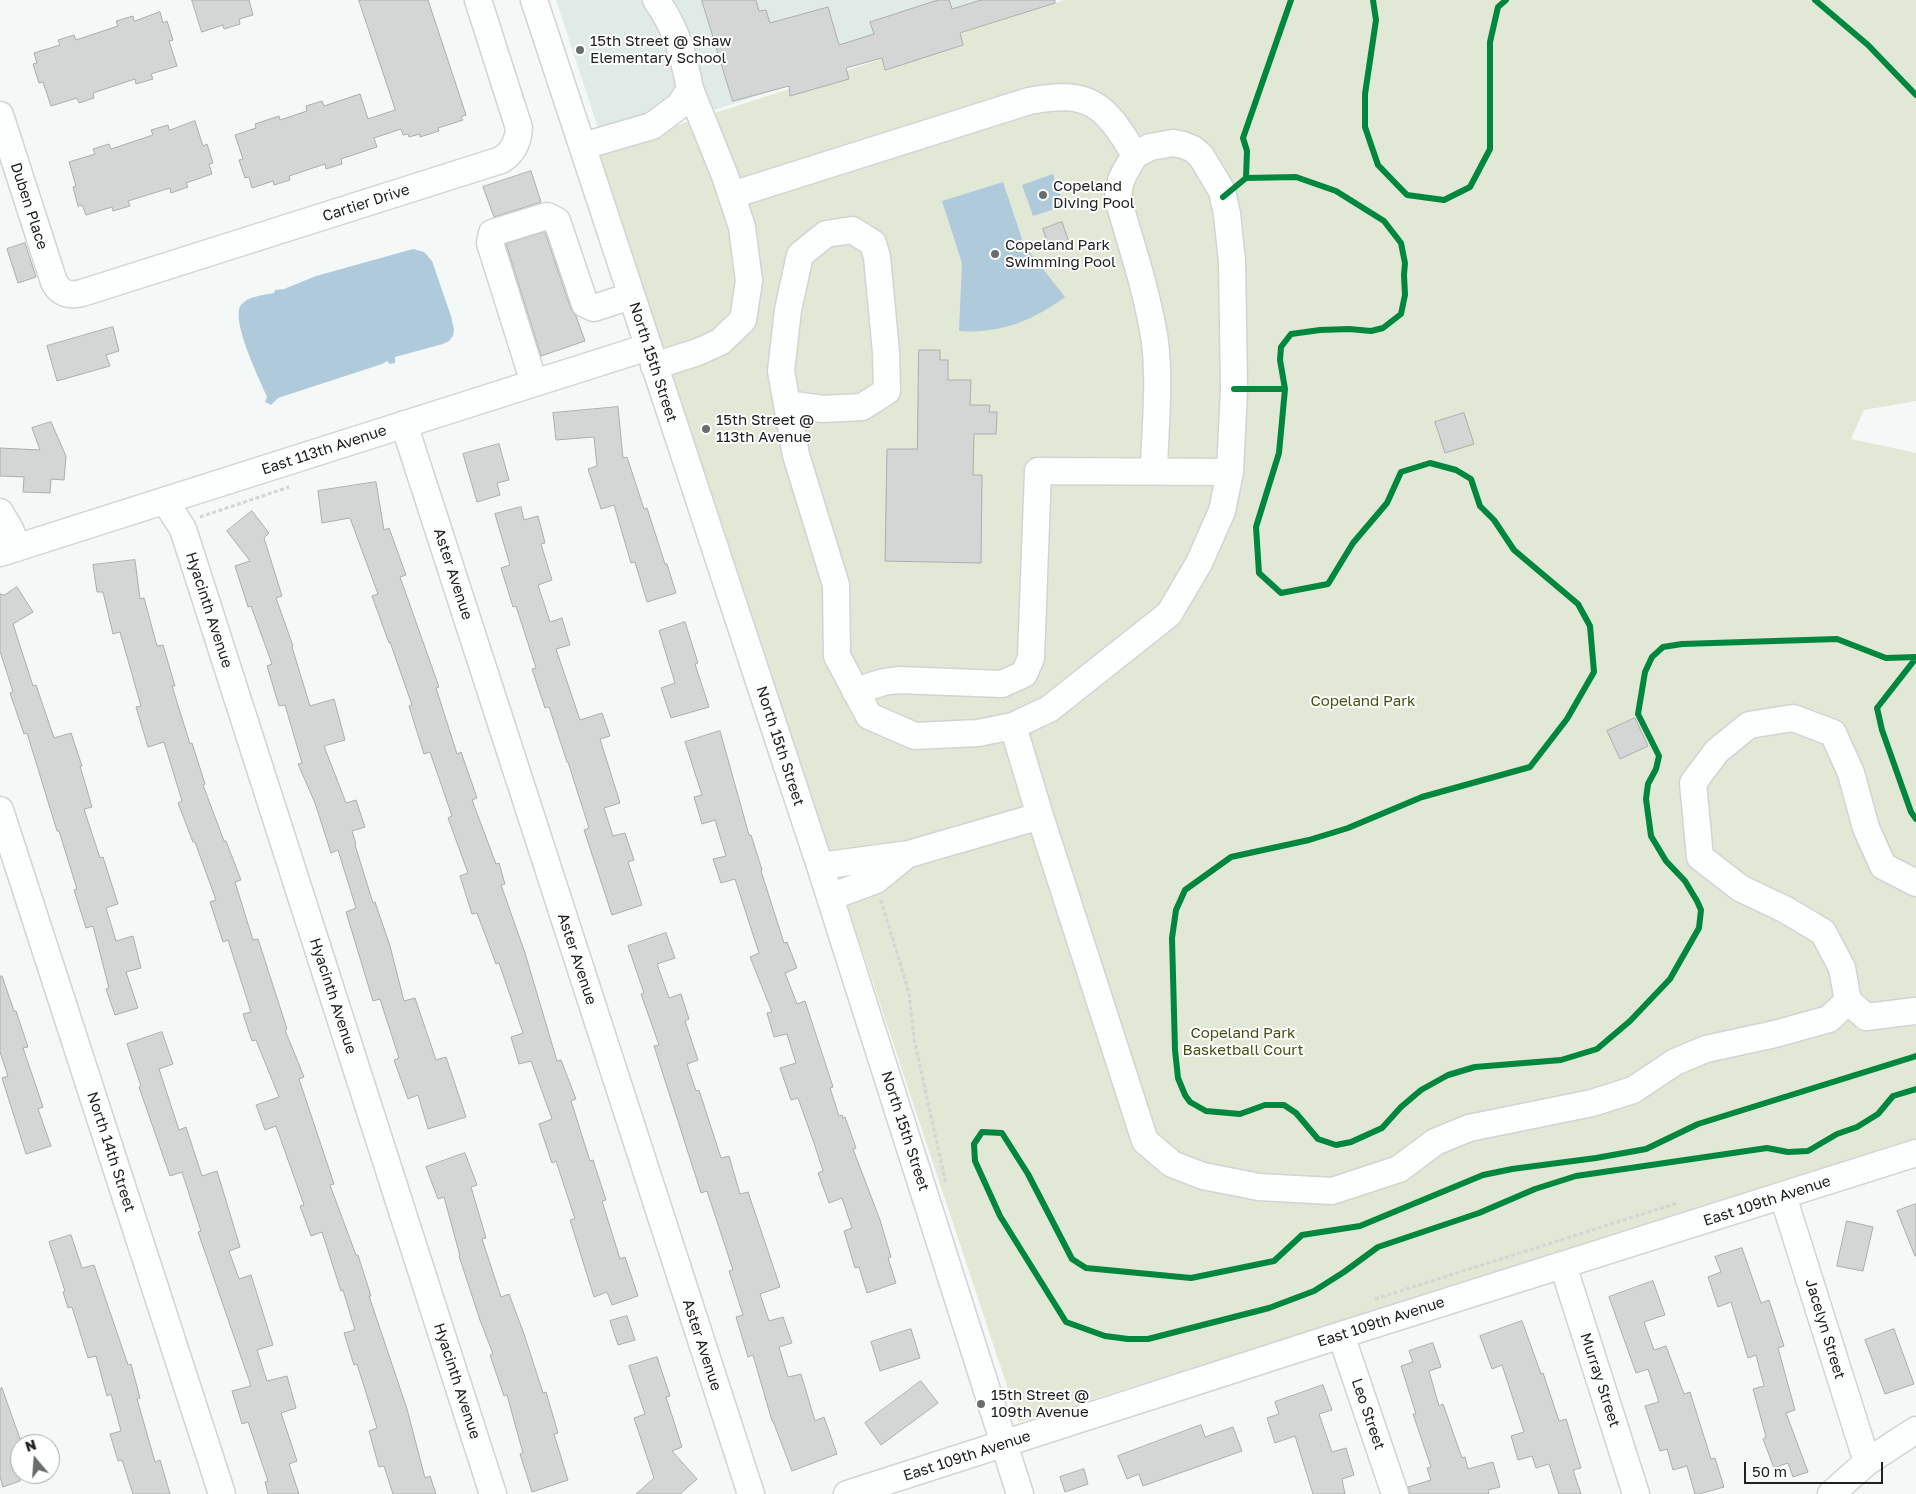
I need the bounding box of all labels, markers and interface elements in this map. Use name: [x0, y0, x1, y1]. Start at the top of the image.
place label: 15th Street @ Shaw Elementary School: [590, 32, 731, 67]
marker: 15th Street @ Shaw Elementary School: [574, 44, 586, 56]
street label: Duben Place: [6, 160, 52, 252]
place label: Copeland Diving Pool: [1053, 177, 1135, 212]
street label: Cartier Drive: [320, 180, 412, 226]
marker: Copeland Diving Pool: [1037, 189, 1049, 201]
place label: Copeland Park Swimming Pool: [1005, 236, 1116, 271]
marker: Copeland Park Swimming Pool: [989, 248, 1001, 260]
street label: North 15th Street: [625, 300, 681, 424]
place label: 15th Street @ 113th Avenue: [716, 411, 814, 446]
street label: East 113th Avenue: [259, 421, 389, 479]
marker: 15th Street @ 113th Avenue: [700, 423, 712, 435]
street label: Aster Avenue: [430, 526, 476, 622]
street label: Hyacinth Avenue: [182, 550, 236, 670]
street label: North 15th Street: [752, 684, 808, 808]
park label: Copeland Park: [1310, 692, 1416, 710]
street label: Aster Avenue: [554, 911, 600, 1007]
street label: Hyacinth Avenue: [306, 936, 360, 1056]
park label: Copeland Park Basketball Court: [1183, 1024, 1303, 1059]
street label: North 15th Street: [877, 1069, 933, 1193]
street label: North 14th Street: [83, 1090, 139, 1214]
street label: East 109th Avenue: [1701, 1172, 1833, 1230]
street label: Jacelyn Street: [1801, 1277, 1849, 1381]
street label: East 109th Avenue: [1315, 1293, 1447, 1351]
street label: Aster Avenue: [679, 1297, 725, 1393]
street label: Hyacinth Avenue: [430, 1321, 484, 1441]
street label: Murray Street: [1576, 1330, 1624, 1430]
street label: Leo Street: [1347, 1376, 1389, 1452]
place label: 15th Street @ 109th Avenue: [991, 1386, 1089, 1421]
marker: 15th Street @ 109th Avenue: [975, 1398, 987, 1410]
street label: East 109th Avenue: [901, 1427, 1033, 1485]
north arrow: [10, 1434, 60, 1484]
text: N: [23, 1435, 38, 1455]
scale bar: [1746, 1452, 1885, 1484]
text: 50 m: [1752, 1462, 1787, 1480]

